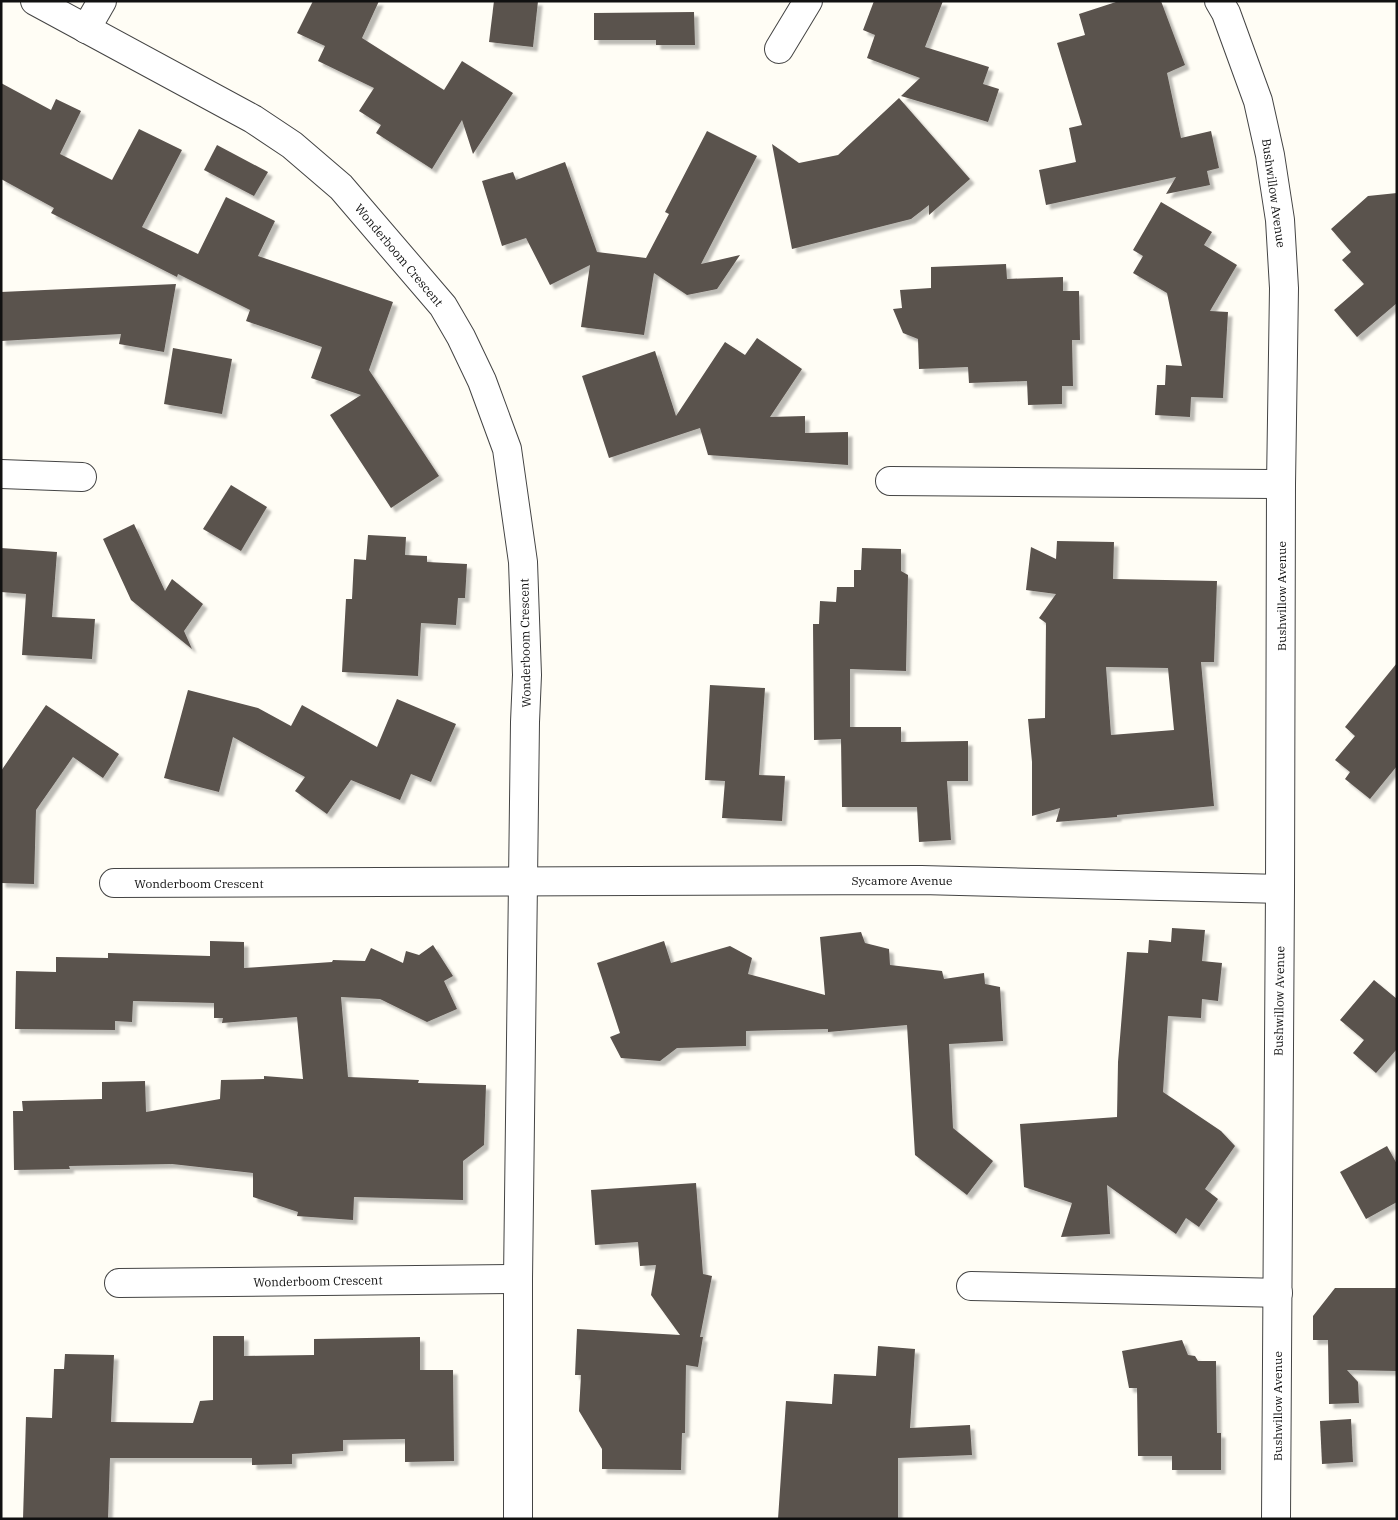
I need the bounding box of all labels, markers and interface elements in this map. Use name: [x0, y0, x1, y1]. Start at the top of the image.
street label: Bushwillow Avenue: [1259, 138, 1289, 248]
street label: Wonderboom Crescent: [352, 201, 446, 309]
street label: Bushwillow Avenue: [1274, 541, 1289, 651]
street label: Wonderboom Crescent: [516, 578, 534, 708]
street label: Sycamore Avenue: [852, 873, 952, 888]
street label: Wonderboom Crescent: [134, 876, 264, 891]
street label: Bushwillow Avenue: [1271, 946, 1287, 1056]
street label: Wonderboom Crescent: [253, 1272, 383, 1290]
street label: Bushwillow Avenue: [1270, 1351, 1285, 1461]

